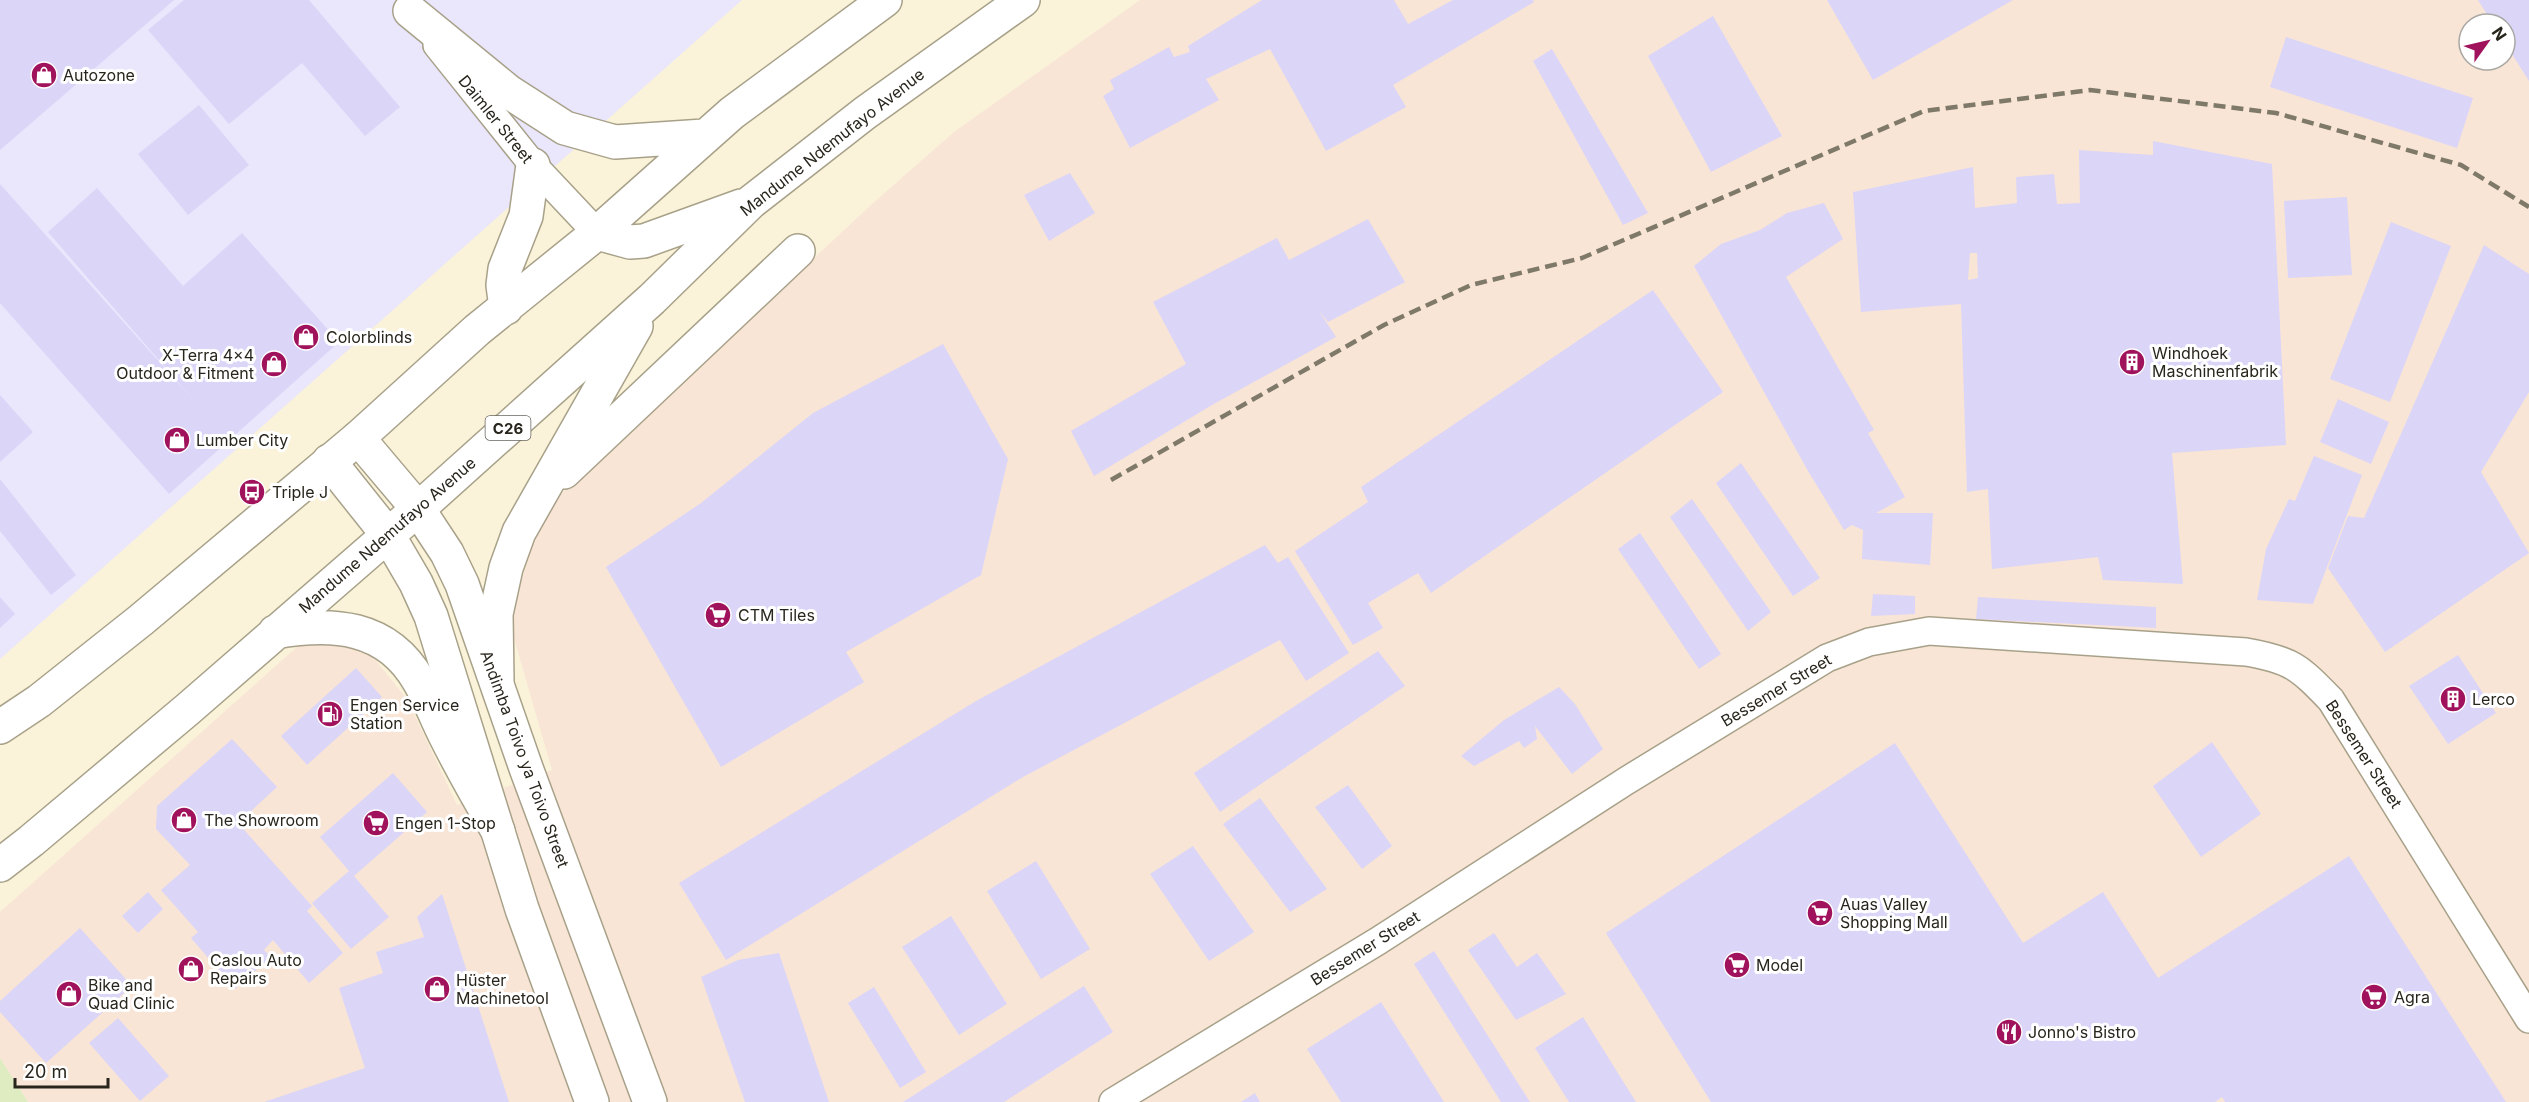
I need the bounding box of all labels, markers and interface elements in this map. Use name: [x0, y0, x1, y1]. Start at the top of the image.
north arrow: [2457, 12, 2517, 72]
text: N: [2488, 23, 2511, 44]
shop icon: Autozone: [29, 60, 59, 90]
street label: Mandume Ndemufayo Avenue: [736, 64, 928, 220]
place label: Autozone: [63, 65, 135, 85]
street label: Daimler Street: [454, 71, 538, 167]
shop icon: Colorblinds: [291, 322, 321, 352]
place label: Colorblinds: [326, 327, 412, 347]
place label: Windhoek Maschinenfabrik: [2152, 343, 2278, 381]
place label: X-Terra 4x4 Outdoor & Fitment: [116, 345, 254, 383]
building icon: Windhoek Maschinenfabrik: [2117, 347, 2147, 377]
shop icon: X-Terra 4x4 Outdoor & Fitment: [259, 349, 289, 379]
road number: C26: [486, 416, 530, 440]
shop icon: Lumber City: [162, 425, 192, 455]
place label: Lumber City: [196, 430, 288, 450]
street label: Mandume Ndemufayo Avenue: [294, 453, 480, 617]
bus stop icon: Triple J: [237, 477, 267, 507]
place label: Triple J: [272, 482, 328, 502]
supermarket icon: CTM Tiles: [703, 600, 733, 630]
place label: CTM Tiles: [738, 605, 815, 625]
street label: Andimba Toivo ya Toivo Street: [476, 648, 574, 870]
street label: Bessemer Street: [1717, 649, 1835, 731]
building icon: Lerco: [2438, 684, 2468, 714]
place label: Lerco: [2472, 689, 2515, 709]
place label: Engen Service Station: [350, 695, 459, 733]
street label: Bessemer Street: [2322, 696, 2406, 812]
fuel station icon: Engen Service Station: [315, 699, 345, 729]
shop icon: The Showroom: [169, 805, 199, 835]
supermarket icon: Engen 1-Stop: [361, 808, 391, 838]
place label: The Showroom: [204, 810, 319, 830]
place label: Engen 1-Stop: [395, 813, 496, 833]
place label: Auas Valley Shopping Mall: [1840, 894, 1948, 932]
supermarket icon: Auas Valley Shopping Mall: [1805, 898, 1835, 928]
street label: Bessemer Street: [1307, 906, 1423, 990]
place label: Caslou Auto Repairs: [210, 950, 302, 988]
supermarket icon: Model: [1722, 950, 1752, 980]
shop icon: Caslou Auto Repairs: [176, 954, 206, 984]
place label: Model: [1756, 955, 1803, 975]
place label: Hüster Machinetool: [456, 970, 549, 1008]
shop icon: Hüster Machinetool: [422, 974, 452, 1004]
place label: Bike and Quad Clinic: [88, 975, 175, 1013]
shop icon: Bike and Quad Clinic: [54, 979, 84, 1009]
supermarket icon: Agra: [2359, 982, 2389, 1012]
place label: Agra: [2394, 987, 2430, 1007]
restaurant icon: Jonno's Bistro: [1994, 1017, 2024, 1047]
place label: Jonno's Bistro: [2028, 1022, 2136, 1042]
scale bar: [15, 1051, 108, 1089]
text: 20 m: [24, 1061, 67, 1082]

